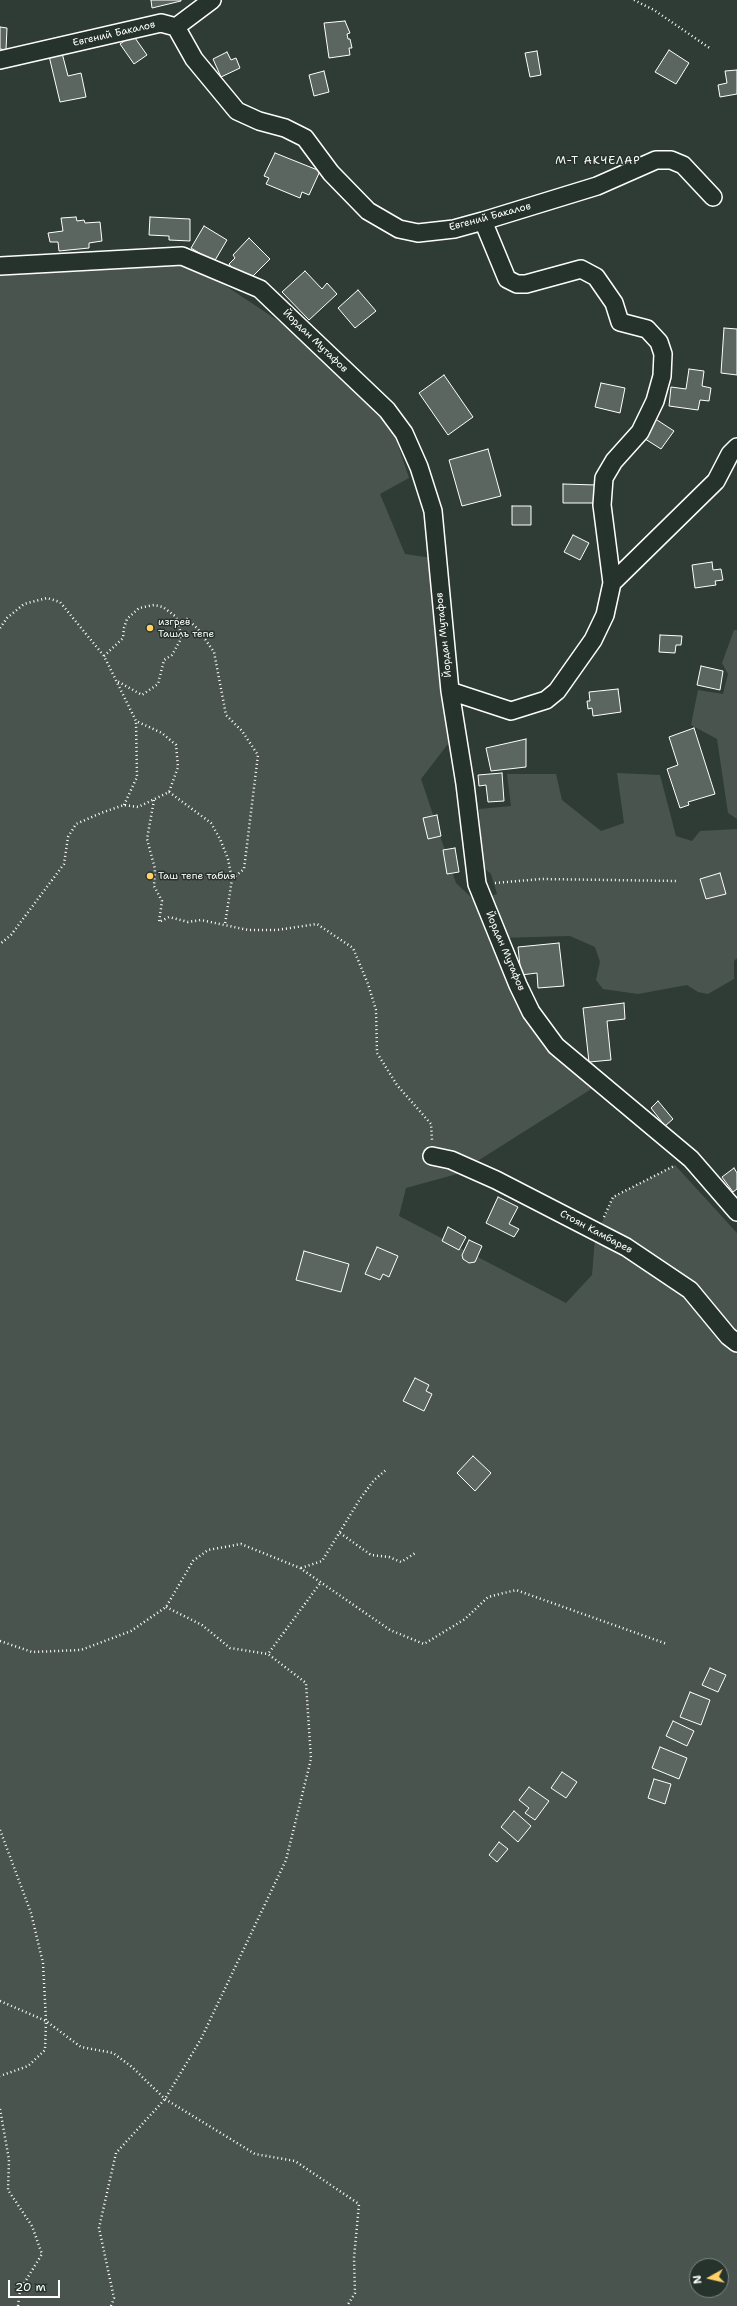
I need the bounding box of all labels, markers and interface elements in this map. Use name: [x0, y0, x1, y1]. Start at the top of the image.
street label: Евгений Бакалов: [72, 19, 156, 49]
district label: М-Т АКЧЕЛАР: [555, 154, 641, 168]
street label: Евгений Бакалов: [448, 200, 532, 234]
street label: Йордан Мутафов: [280, 307, 350, 375]
street label: Йордан Мутафов: [434, 592, 454, 678]
place label: изгрев Ташлъ тепе: [158, 616, 214, 640]
marker: изгрев Ташлъ тепе: [145, 623, 155, 633]
place label: Таш тепе табия: [158, 870, 235, 882]
marker: Таш тепе табия: [145, 871, 155, 881]
street label: Йордан Мутафов: [483, 909, 527, 993]
street label: Стоян Камбарев: [558, 1208, 634, 1256]
north arrow: [689, 2258, 729, 2298]
scale bar: [10, 2272, 62, 2298]
text: N: [690, 2274, 706, 2285]
text: 20 m: [15, 2279, 46, 2295]

